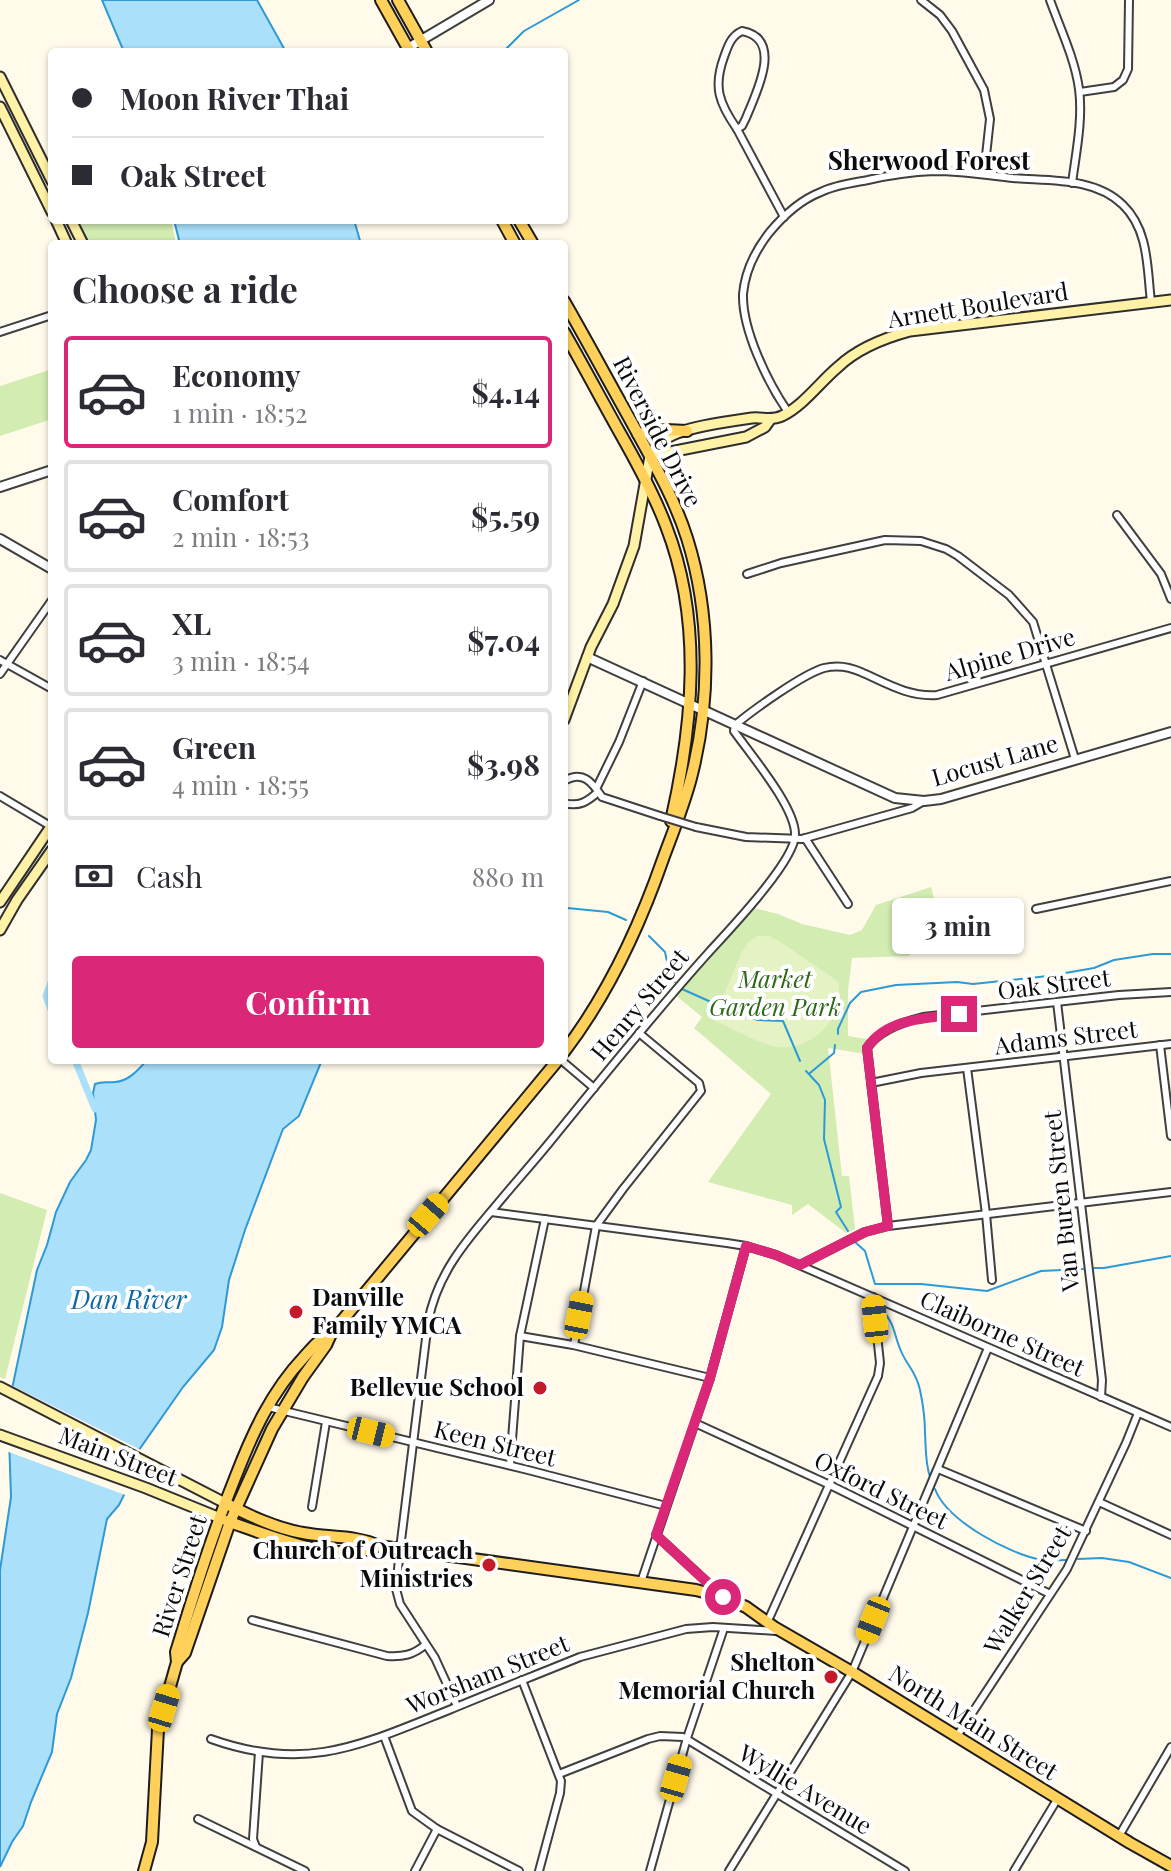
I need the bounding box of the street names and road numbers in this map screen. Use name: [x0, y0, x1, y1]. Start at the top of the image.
street label: Arnett Boulevard: [884, 274, 1070, 334]
street label: Riverside Drive: [607, 350, 711, 512]
street label: Alpine Drive: [940, 619, 1078, 687]
street label: Locust Lane: [927, 726, 1061, 792]
street label: Henry Street: [582, 941, 695, 1066]
street label: Oak Street: [996, 960, 1112, 1006]
street label: Adams Street: [992, 1011, 1139, 1061]
street label: Van Buren Street: [1035, 1109, 1086, 1294]
street label: Claiborne Street: [916, 1282, 1090, 1383]
street label: Keen Street: [431, 1411, 560, 1473]
street label: Main Street: [55, 1418, 183, 1493]
street label: Oxford Street: [810, 1443, 955, 1536]
street label: River Street: [143, 1510, 213, 1641]
street label: Walker Street: [975, 1518, 1077, 1660]
street label: Worsham Street: [400, 1626, 574, 1721]
street label: North Main Street: [884, 1656, 1065, 1786]
street label: Wyllie Avenue: [733, 1735, 879, 1841]

